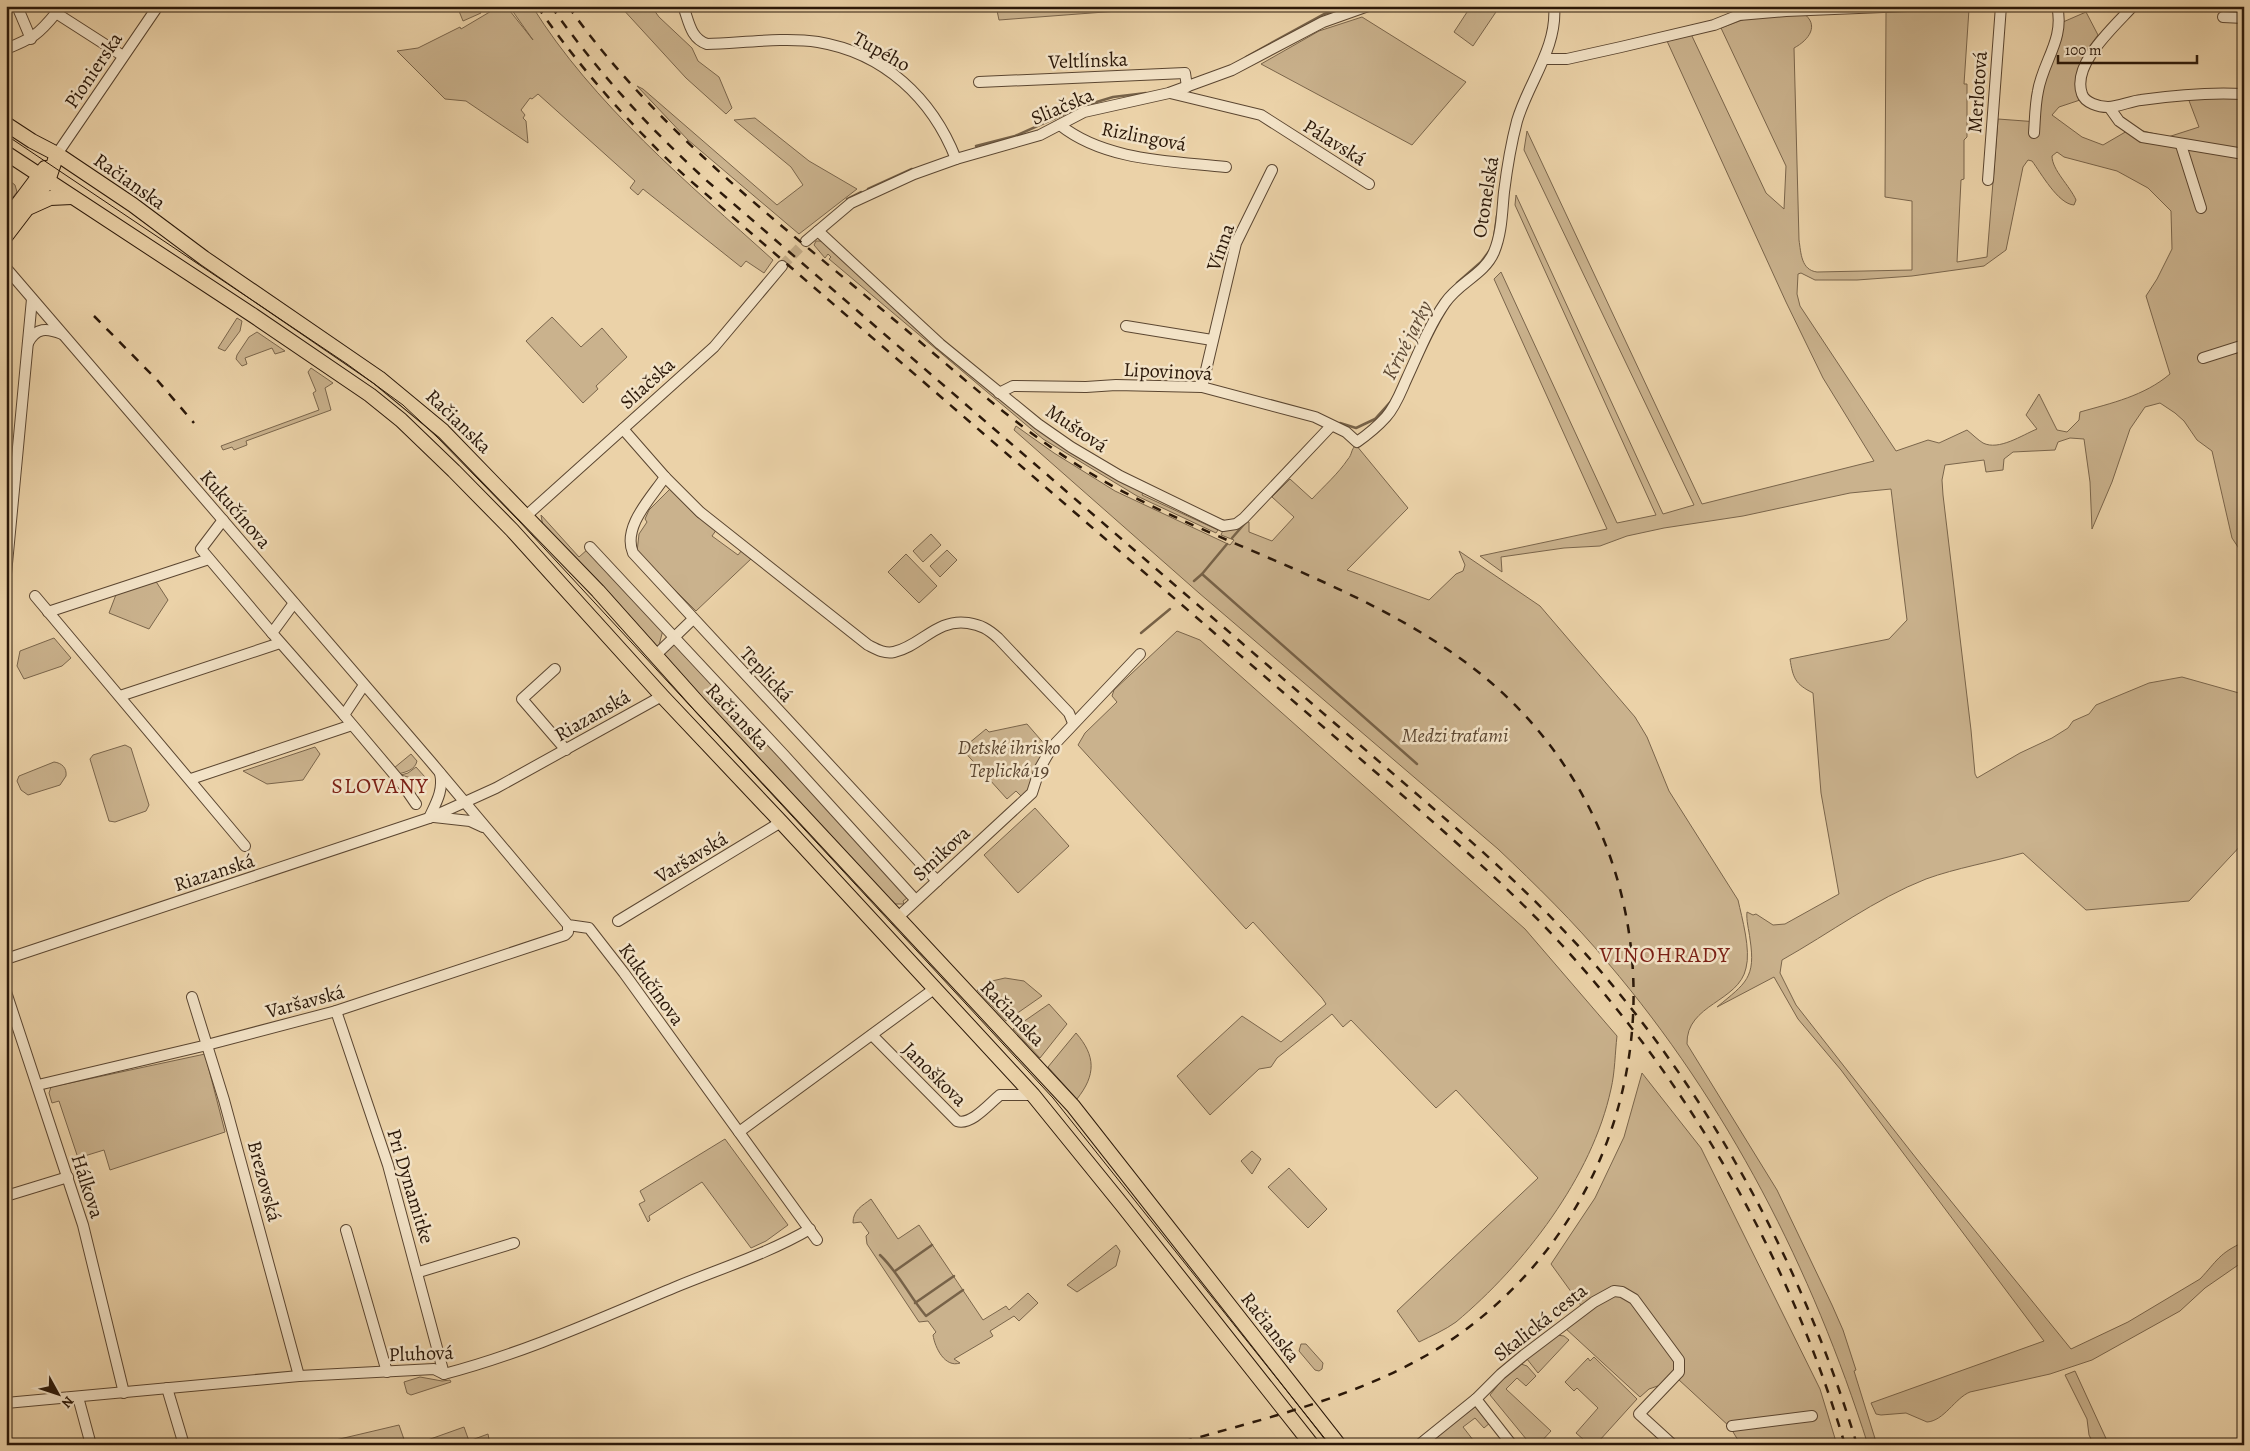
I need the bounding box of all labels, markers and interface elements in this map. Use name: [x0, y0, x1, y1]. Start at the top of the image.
street label: Tupého: [848, 25, 915, 78]
street label: Pionierska: [58, 26, 129, 114]
scale bar: [2058, 32, 2196, 64]
text: 100 m: [2065, 40, 2102, 60]
street label: Veltlínska: [1047, 46, 1129, 75]
street label: Merlotová: [1961, 49, 1994, 134]
street label: Sliačska: [1027, 81, 1098, 132]
street label: Pálavská: [1298, 113, 1372, 173]
street label: Rizlingová: [1099, 115, 1189, 158]
street label: Račianska: [88, 147, 172, 216]
street label: Otonelská: [1466, 154, 1505, 240]
street label: Vínna: [1200, 219, 1241, 275]
water label: Krivé jarky: [1375, 295, 1439, 385]
street label: Sliačska: [614, 351, 681, 415]
street label: Lipovinová: [1123, 356, 1214, 387]
street label: Račianska: [420, 383, 498, 460]
street label: Muštová: [1040, 398, 1114, 459]
street label: Kukučínova: [194, 464, 278, 555]
street label: Teplická: [734, 641, 800, 709]
street label: Račianska: [700, 677, 776, 756]
street label: Riazanská: [549, 683, 636, 748]
park label: Medzi traťami: [1402, 722, 1508, 749]
park label: Detské ihrisko Teplická 19: [958, 734, 1060, 784]
district label: SLOVANY: [331, 771, 429, 801]
street label: Smikova: [907, 819, 977, 887]
street label: Varšavská: [649, 825, 733, 890]
street label: Riazanská: [170, 847, 259, 898]
street label: Kukučínova: [612, 937, 691, 1032]
district label: VINOHRADY: [1598, 940, 1731, 970]
street label: Račianska: [974, 974, 1051, 1053]
street label: Varšavská: [262, 978, 348, 1025]
street label: Janoškova: [896, 1036, 973, 1113]
street label: Pri Dynamitke: [380, 1125, 441, 1247]
street label: Brezovská: [241, 1138, 288, 1225]
street label: Hálkova: [64, 1151, 111, 1222]
street label: Skalická cesta: [1488, 1277, 1593, 1368]
street label: Račianska: [1235, 1287, 1307, 1369]
street label: Pluhová: [388, 1339, 455, 1368]
north arrow: [32, 1368, 82, 1418]
text: N: [57, 1392, 78, 1412]

